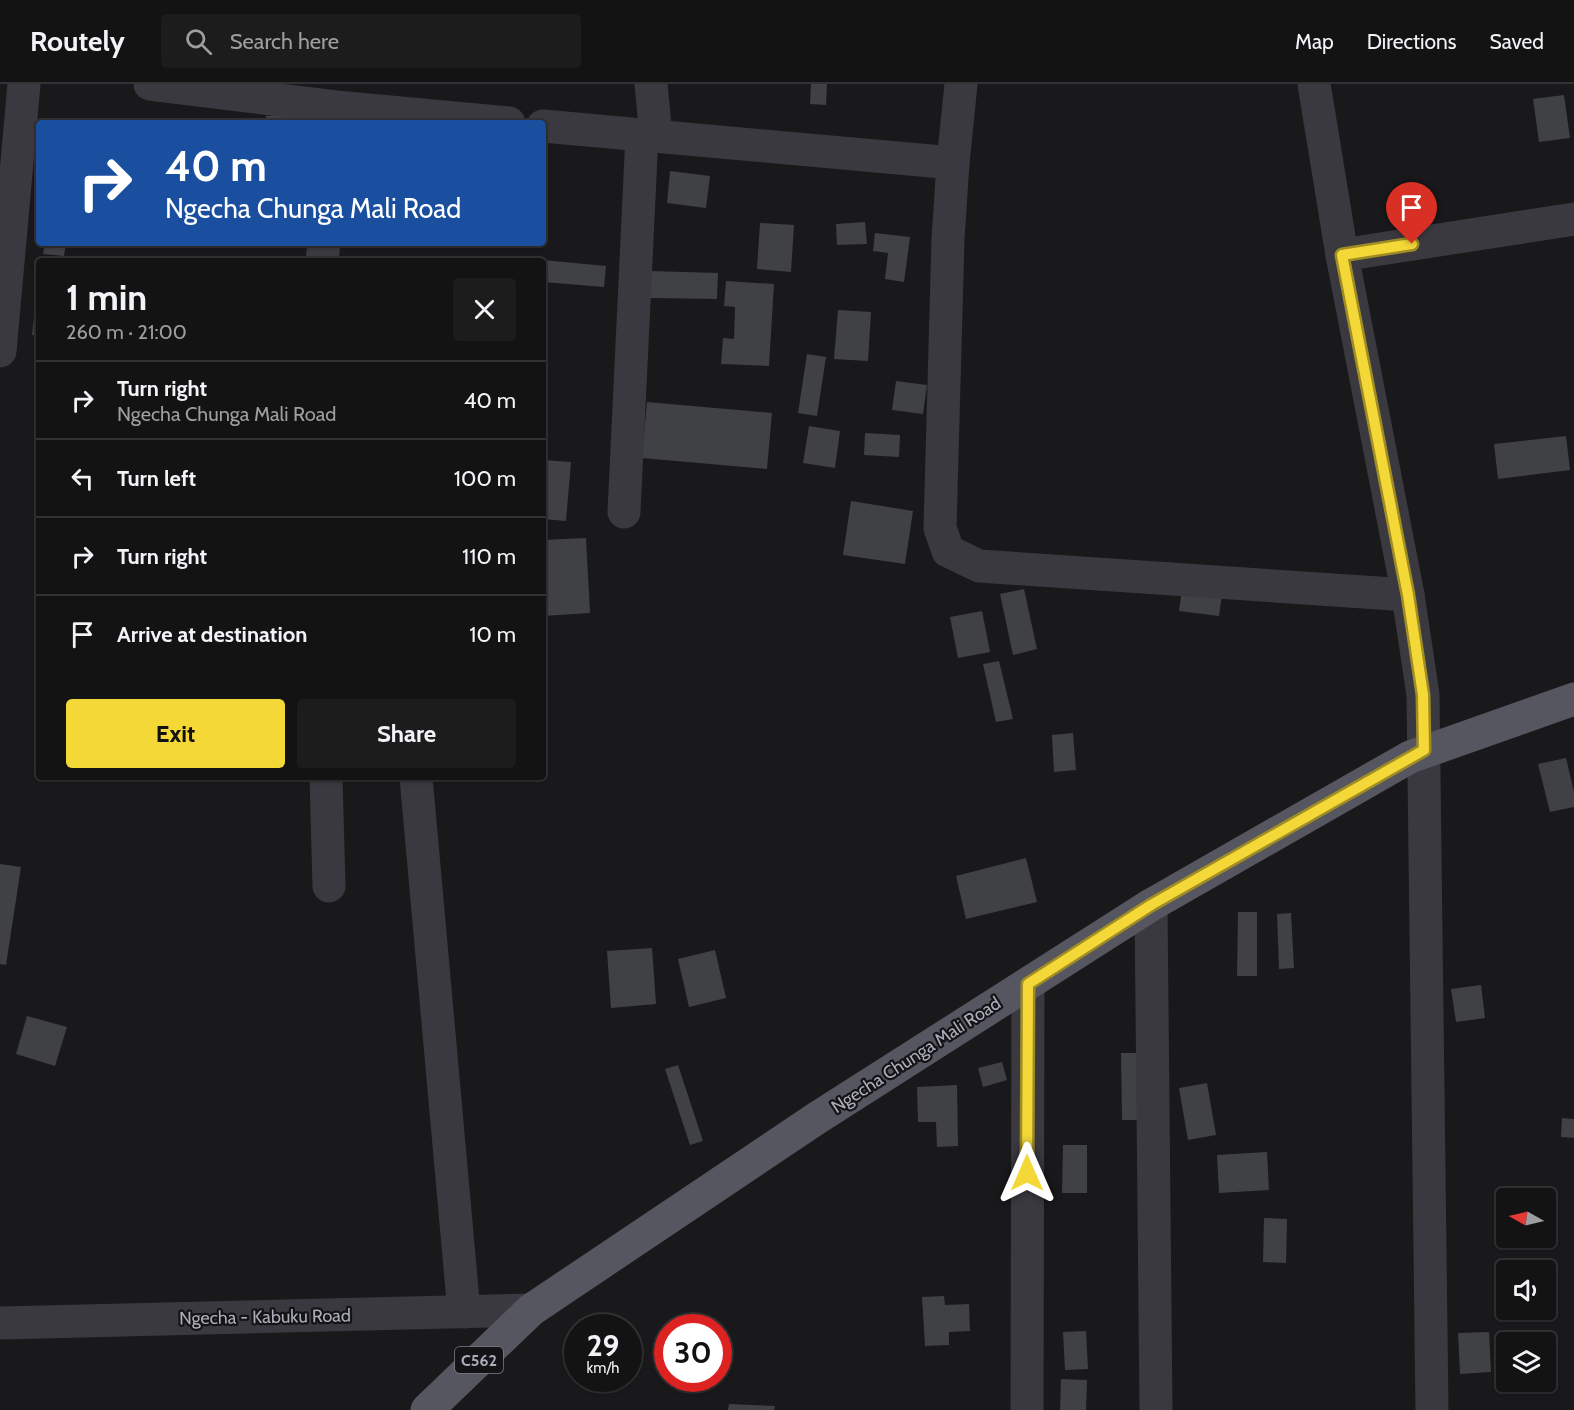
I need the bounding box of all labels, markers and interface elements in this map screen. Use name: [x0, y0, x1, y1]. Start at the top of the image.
search box: [161, 14, 581, 68]
text: Routely: [30, 24, 125, 58]
icon: search: [182, 25, 215, 58]
text: Search here: [230, 28, 339, 55]
text: Map: [1295, 29, 1334, 54]
text: Directions: [1367, 29, 1456, 54]
text: Saved: [1489, 29, 1544, 54]
text: 40 m: [165, 140, 267, 192]
icon: right: [66, 144, 144, 222]
pin: [1386, 182, 1437, 244]
icon: arrive: [1395, 191, 1428, 224]
text: Ngecha Chunga Mali Road: [165, 192, 461, 225]
text: 1 min: [66, 275, 147, 319]
button: close: [453, 278, 516, 341]
text: 260 m · 21:00: [66, 320, 187, 344]
text: Turn right: [117, 375, 207, 402]
icon: right: [66, 384, 99, 417]
text: 40 m: [464, 387, 516, 414]
text: Ngecha Chunga Mali Road: [117, 402, 336, 426]
icon: left: [66, 462, 99, 495]
text: Turn left: [117, 465, 196, 492]
text: 100 m: [454, 465, 516, 492]
icon: right: [66, 540, 99, 573]
text: Turn right: [117, 543, 207, 570]
text: 110 m: [462, 543, 516, 570]
icon: arrive: [66, 618, 99, 651]
text: Arrive at destination: [117, 621, 307, 648]
text: 10 m: [469, 621, 516, 648]
button: Exit: [66, 699, 285, 768]
button: Share: [297, 699, 516, 768]
street label: Ngecha Chunga Mali Road: [827, 992, 1005, 1118]
position arrow: [995, 1141, 1059, 1205]
north arrow: [1496, 1188, 1556, 1248]
map controls: [1496, 1188, 1556, 1392]
button: sound: [1496, 1260, 1556, 1320]
street label: Ngecha - Kabuku Road: [179, 1305, 351, 1329]
speed limit sign: 30: [654, 1314, 732, 1392]
text: 29: [587, 1327, 619, 1364]
button: layers: [1496, 1332, 1556, 1392]
road number: C562: [455, 1347, 503, 1373]
text: km/h: [587, 1359, 619, 1377]

